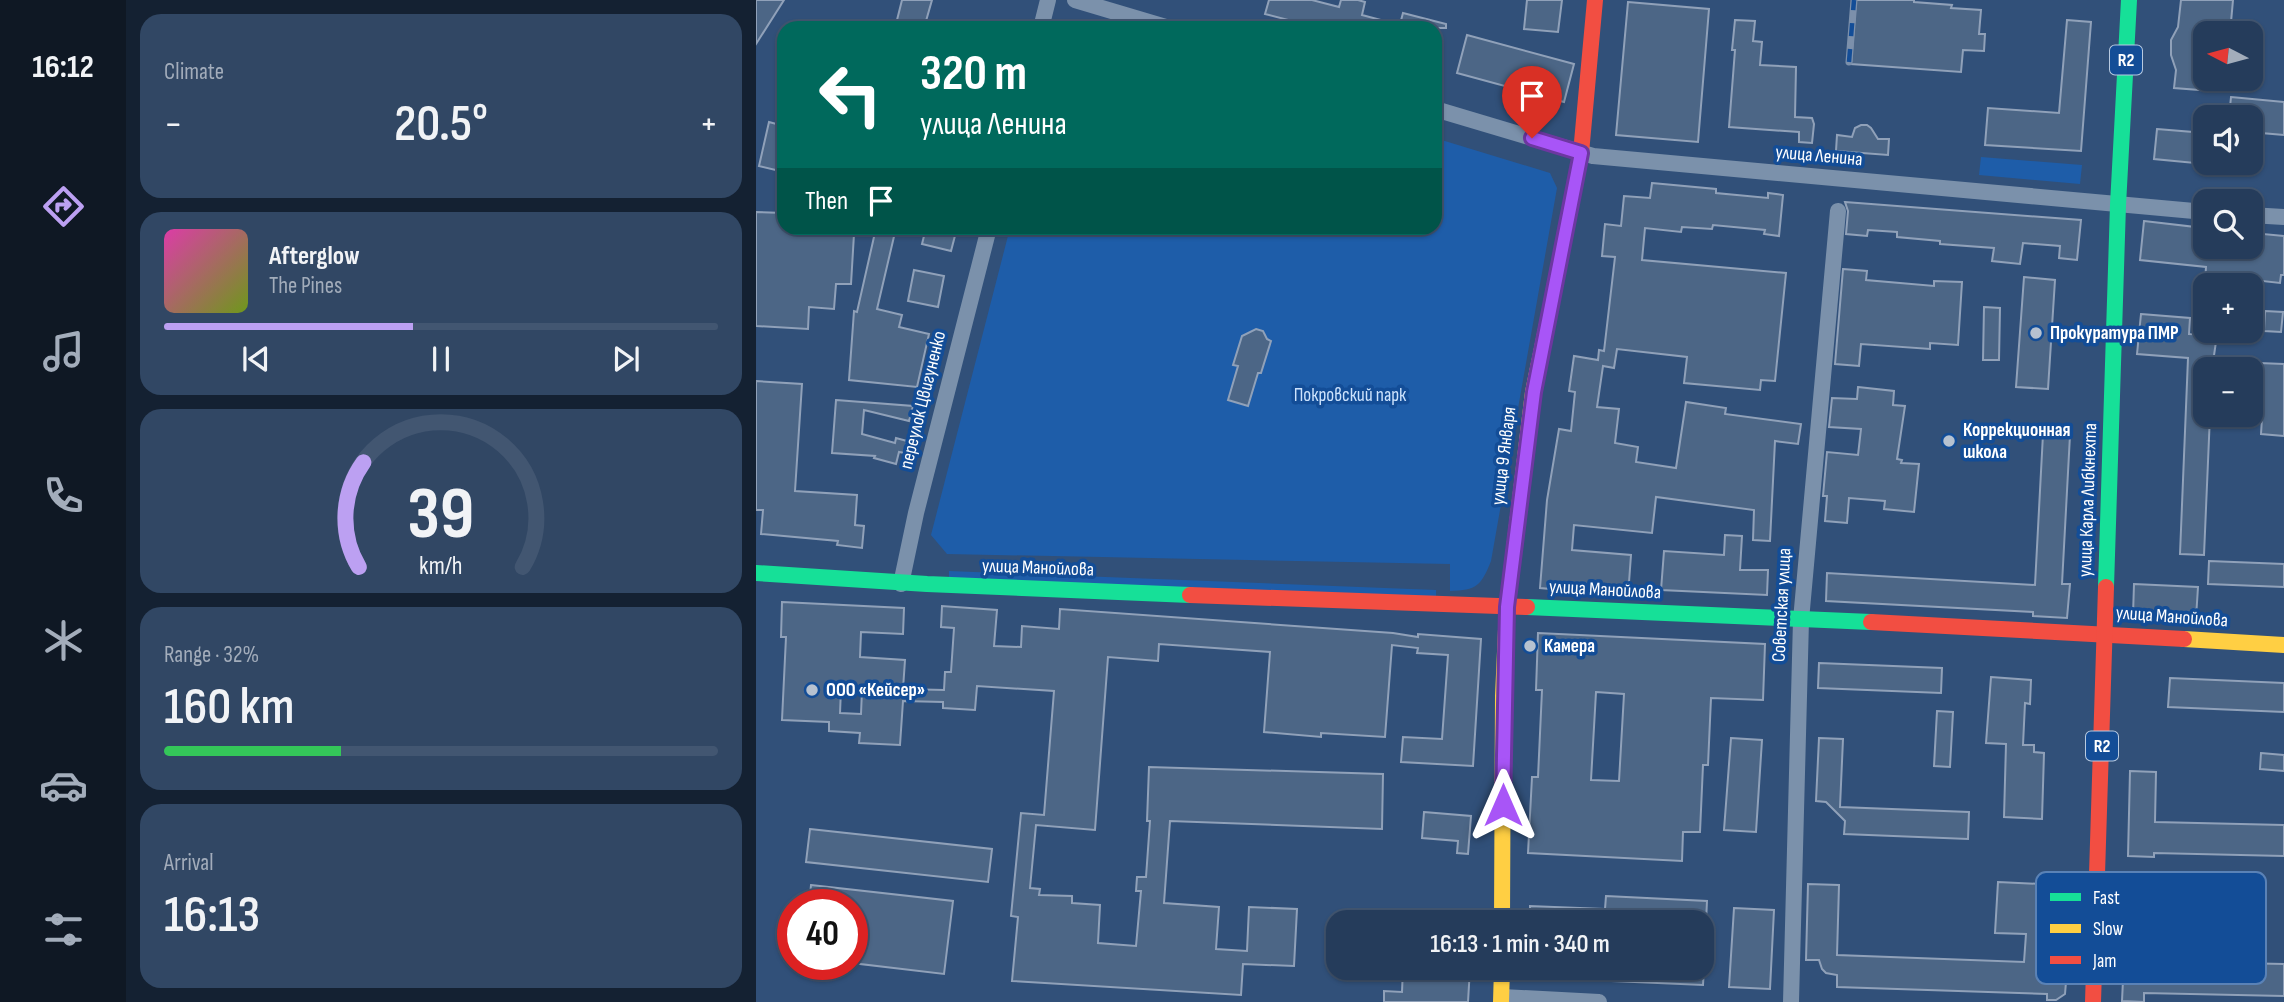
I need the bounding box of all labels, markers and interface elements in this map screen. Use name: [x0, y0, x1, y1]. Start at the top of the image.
north arrow: [2193, 21, 2263, 91]
map controls: [2193, 21, 2263, 427]
text: 320 m: [920, 45, 1027, 104]
road number: R2: [2110, 46, 2142, 74]
text: 16:12: [32, 48, 94, 87]
icon: left: [805, 49, 896, 140]
text: Climate: [164, 58, 224, 86]
pin: [1502, 66, 1562, 138]
icon: arrive: [1513, 77, 1551, 115]
text: 20.5°: [394, 93, 488, 156]
text: −: [164, 102, 183, 147]
text: +: [699, 102, 718, 147]
text: улица Ленина: [920, 105, 1067, 144]
button: sound: [2193, 105, 2263, 175]
street label: улица Ленина: [1775, 141, 1863, 171]
icon: directions: [39, 182, 88, 231]
icon: arrive: [862, 182, 900, 220]
text: Then: [805, 186, 848, 217]
button: search: [2193, 189, 2263, 259]
text: Afterglow: [269, 241, 360, 272]
text: The Pines: [269, 272, 342, 300]
button: +: [2193, 273, 2263, 343]
place label: Прокуратура ПМР: [2050, 322, 2179, 345]
marker: Прокуратура ПМР: [2028, 325, 2044, 341]
icon: music: [39, 327, 88, 376]
street label: переулок Цвигуненко: [895, 329, 951, 471]
icon: previous: [237, 340, 275, 378]
icon: pause: [422, 340, 460, 378]
icon: next: [607, 340, 645, 378]
button: −: [2193, 357, 2263, 427]
park label: Покровский парк: [1294, 384, 1407, 407]
street label: улица 9 Января: [1487, 406, 1521, 506]
place label: Коррекционная школа: [1963, 419, 2071, 464]
street label: улица Карла Либкнехта: [2074, 423, 2102, 577]
marker: Коррекционная школа: [1941, 433, 1957, 449]
icon: phone: [39, 471, 88, 520]
text: 39: [407, 471, 475, 559]
street label: Советская улица: [1768, 547, 1796, 663]
text: km/h: [419, 551, 463, 582]
street label: улица Манойлова: [981, 555, 1095, 581]
street label: улица Манойлова: [1548, 576, 1662, 604]
street label: улица Манойлова: [2115, 602, 2229, 632]
icon: climate: [39, 616, 88, 665]
place label: Камера: [1544, 635, 1595, 658]
marker: Камера: [1522, 638, 1538, 654]
text: Range · 32%: [164, 641, 259, 669]
text: 160 km: [164, 676, 295, 739]
place label: ООО «Кейсер»: [826, 679, 925, 702]
marker: ООО «Кейсер»: [804, 682, 820, 698]
road number: R2: [2086, 732, 2118, 760]
icon: car: [39, 761, 88, 810]
position arrow: [1466, 768, 1540, 842]
text: Arrival: [164, 849, 213, 877]
legend: [2036, 872, 2266, 984]
text: 16:13: [164, 884, 260, 947]
text: Fast: [2093, 887, 2120, 910]
speed limit sign: 40: [777, 889, 868, 980]
icon: filters: [39, 905, 88, 954]
text: Slow: [2093, 918, 2123, 941]
text: 16:13 · 1 min · 340 m: [1430, 929, 1610, 960]
text: Jam: [2092, 950, 2116, 973]

